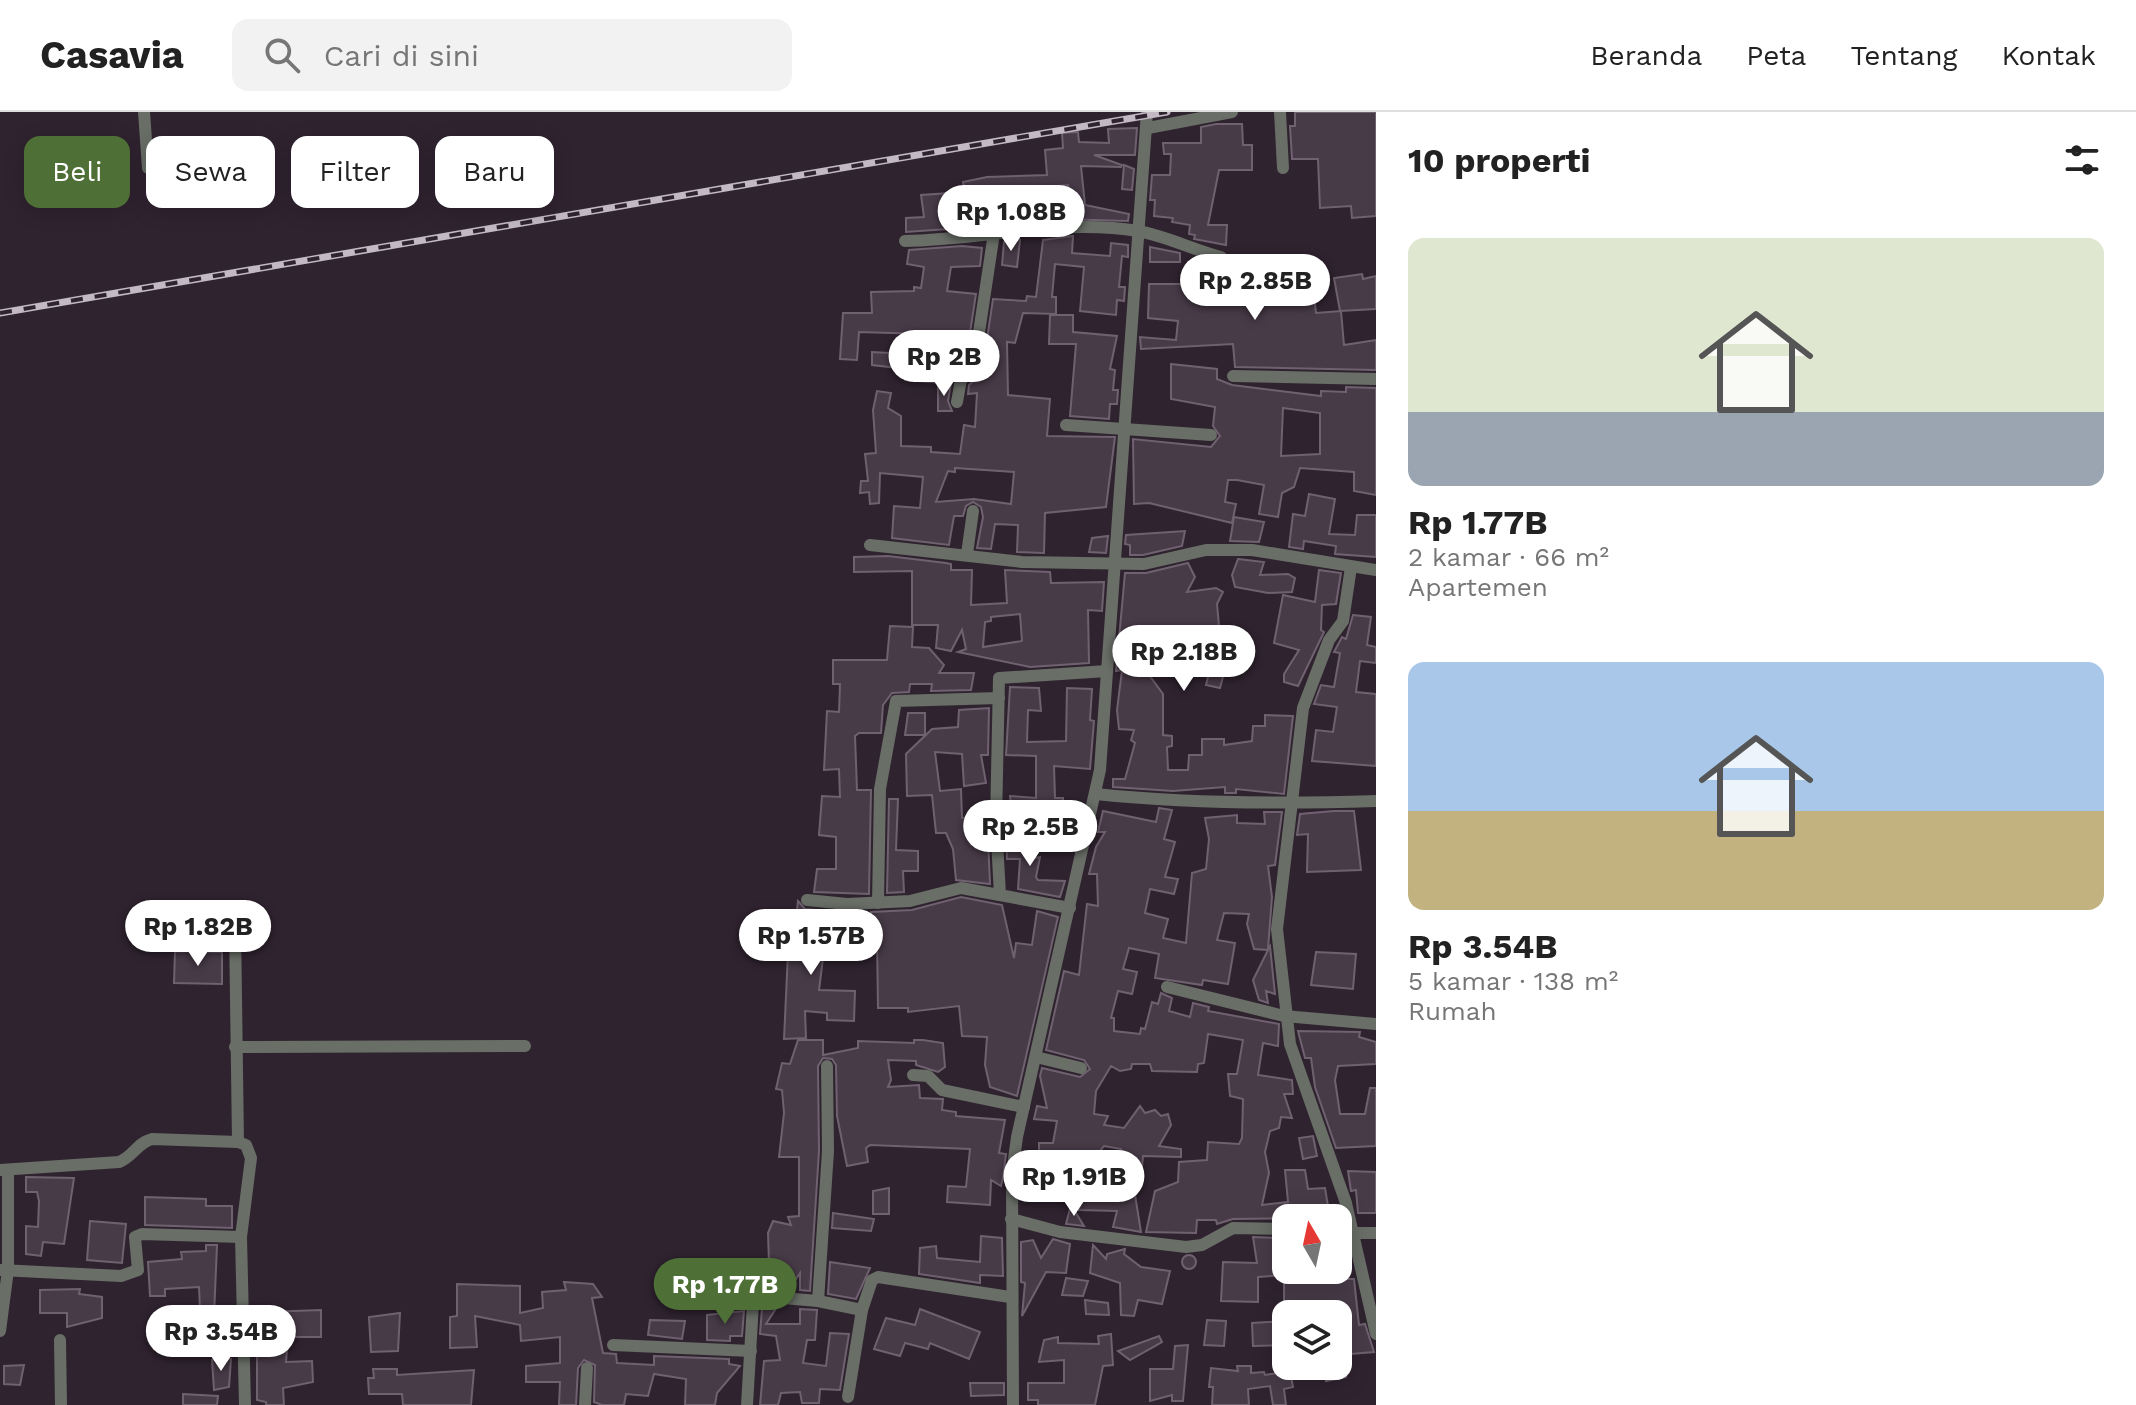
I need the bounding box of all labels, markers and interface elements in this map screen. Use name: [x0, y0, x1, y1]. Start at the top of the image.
search box: [232, 19, 792, 91]
text: Casavia: [40, 33, 184, 77]
icon: search: [260, 33, 304, 77]
text: Cari di sini: [324, 38, 479, 73]
text: Beranda: [1590, 39, 1702, 72]
text: Peta: [1746, 39, 1806, 72]
text: Tentang: [1850, 39, 1957, 72]
text: Kontak: [2001, 39, 2096, 72]
chip: Beli: [24, 136, 130, 208]
chip: Sewa: [146, 136, 275, 208]
chip: Filter: [291, 136, 419, 208]
chip: Baru: [435, 136, 554, 208]
icon: filters: [2060, 138, 2104, 182]
text: 10 properti: [1408, 140, 1590, 180]
pin: Rp 1.08B: [928, 185, 1094, 253]
text: Rp 1.08B: [956, 196, 1066, 226]
pin: Rp 2.85B: [1172, 254, 1338, 322]
text: Rp 2.85B: [1198, 265, 1312, 295]
icon: home: [1684, 290, 1828, 434]
pin: Rp 2B: [888, 330, 1000, 398]
text: Rp 2B: [907, 341, 981, 371]
text: Rp 1.77B: [1408, 502, 1547, 542]
text: 2 kamar · 66 m²: [1408, 542, 1609, 572]
text: Apartemen: [1408, 572, 1548, 602]
pin: Rp 2.18B: [1101, 625, 1267, 693]
text: Rp 2.18B: [1130, 636, 1238, 666]
icon: home: [1684, 714, 1828, 858]
pin: Rp 2.5B: [956, 800, 1104, 868]
text: Rp 2.5B: [981, 811, 1079, 841]
pin: Rp 1.82B: [115, 900, 281, 968]
pin: Rp 1.57B: [728, 909, 894, 977]
text: Rp 1.82B: [143, 911, 253, 941]
text: Rp 1.57B: [757, 920, 865, 950]
text: Rp 3.54B: [1408, 926, 1557, 966]
text: 5 kamar · 138 m²: [1408, 966, 1618, 996]
text: Rumah: [1408, 996, 1497, 1026]
pin: Rp 1.91B: [991, 1150, 1157, 1218]
text: Rp 1.91B: [1021, 1161, 1127, 1191]
north arrow: [1272, 1204, 1352, 1284]
map controls: [1272, 1204, 1352, 1380]
pin: Rp 1.77B: [642, 1258, 808, 1326]
text: Rp 1.77B: [672, 1269, 778, 1299]
button: layers: [1272, 1300, 1352, 1380]
pin: Rp 3.54B: [138, 1305, 304, 1373]
text: Rp 3.54B: [164, 1316, 278, 1346]

